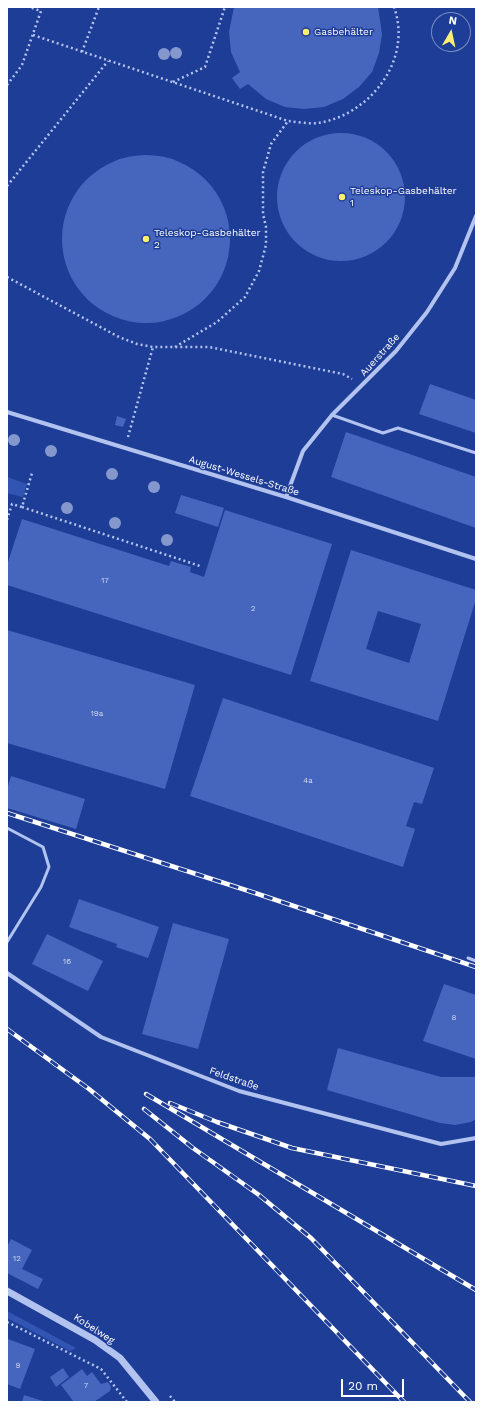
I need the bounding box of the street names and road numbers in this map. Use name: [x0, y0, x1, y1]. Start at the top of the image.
street label: Auerstraße: [358, 331, 402, 379]
street label: August-Wessels-Straße: [187, 453, 301, 499]
street label: Feldstraße: [208, 1065, 260, 1093]
street label: Kobelweg: [71, 1311, 117, 1347]

